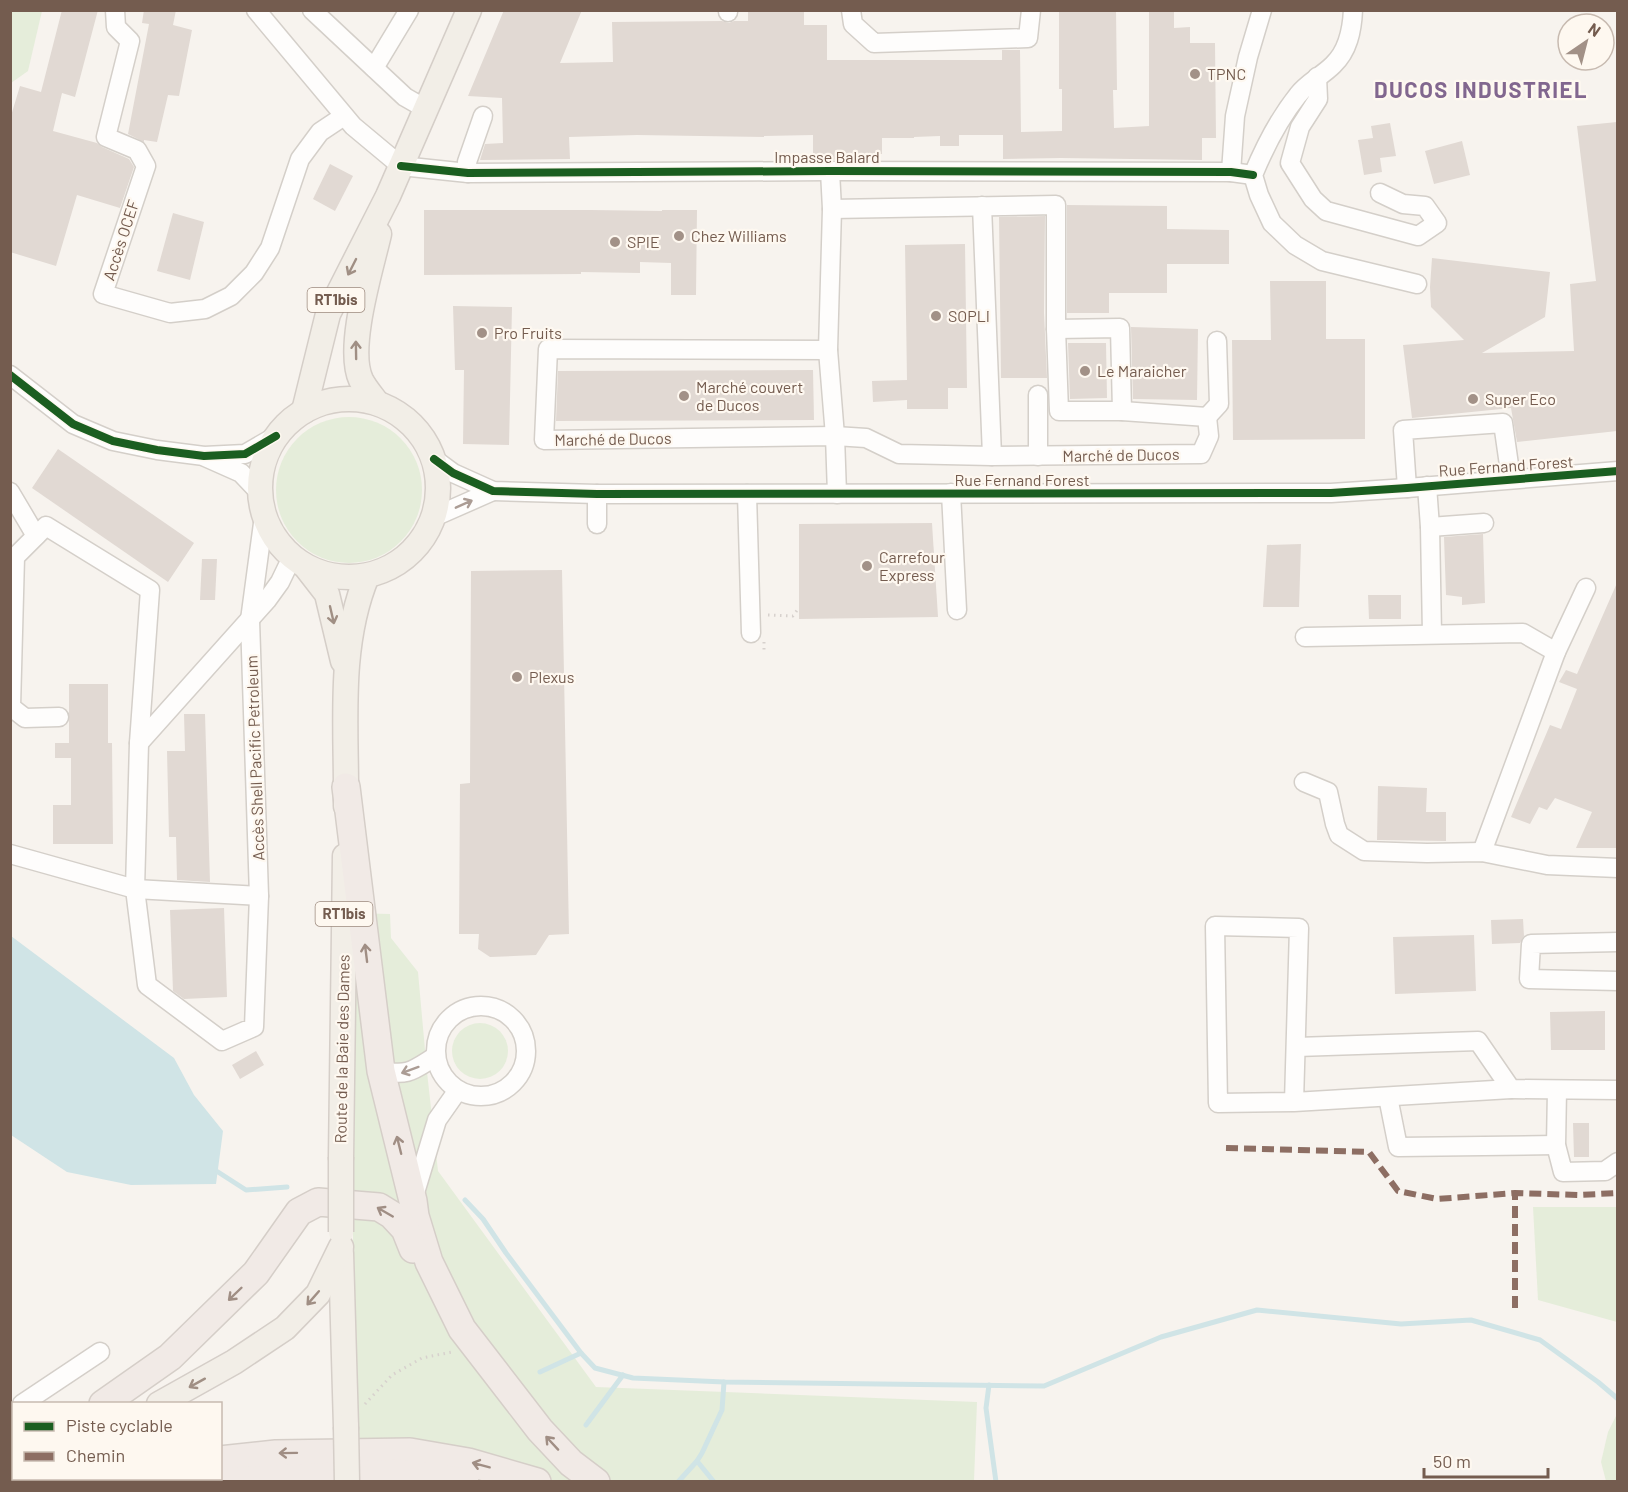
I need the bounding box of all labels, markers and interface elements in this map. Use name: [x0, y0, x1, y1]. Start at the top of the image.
north arrow: [1556, 12, 1616, 72]
text: N: [1585, 18, 1605, 40]
place label: TPNC: [1207, 64, 1246, 83]
marker: TPNC: [1188, 67, 1202, 81]
district label: DUCOS INDUSTRIEL: [1374, 76, 1588, 102]
street label: Impasse Balard: [774, 147, 880, 166]
street label: Accès OCEF: [99, 197, 143, 283]
place label: Chez Williams: [691, 226, 787, 245]
marker: Chez Williams: [672, 229, 686, 243]
place label: SPIE: [627, 232, 660, 251]
marker: SPIE: [608, 235, 622, 249]
one-way arrow: [346, 257, 358, 275]
road number: RT1bis: [308, 288, 364, 312]
place label: SOPLI: [948, 306, 990, 325]
marker: SOPLI: [929, 309, 943, 323]
place label: Pro Fruits: [494, 323, 562, 342]
marker: Pro Fruits: [475, 326, 489, 340]
one-way arrow: [351, 341, 362, 361]
place label: Le Maraicher: [1097, 361, 1187, 380]
marker: Le Maraicher: [1078, 364, 1092, 378]
place label: Marché couvert de Ducos: [696, 377, 803, 414]
marker: Marché couvert de Ducos: [677, 389, 691, 403]
place label: Super Eco: [1485, 389, 1556, 408]
marker: Super Eco: [1466, 392, 1480, 406]
street label: Marché de Ducos: [554, 428, 672, 449]
street label: Marché de Ducos: [1062, 444, 1180, 465]
street label: Rue Fernand Forest: [1438, 451, 1574, 480]
street label: Rue Fernand Forest: [955, 470, 1089, 489]
one-way arrow: [454, 497, 472, 509]
place label: Carrefour Express: [879, 547, 945, 584]
marker: Carrefour Express: [860, 559, 874, 573]
one-way arrow: [327, 604, 338, 624]
street label: Accès Shell Pacific Petroleum: [241, 655, 268, 861]
place label: Plexus: [529, 667, 574, 686]
marker: Plexus: [510, 670, 524, 684]
road number: RT1bis: [316, 902, 372, 926]
one-way arrow: [360, 943, 371, 963]
street label: Route de la Baie des Dames: [330, 954, 353, 1144]
one-way arrow: [401, 1065, 419, 1076]
one-way arrow: [392, 1135, 404, 1154]
one-way arrow: [377, 1206, 394, 1218]
one-way arrow: [227, 1286, 242, 1301]
one-way arrow: [307, 1290, 320, 1306]
one-way arrow: [189, 1377, 206, 1389]
legend: [12, 1402, 222, 1480]
text: Piste cyclable: [66, 1414, 173, 1436]
one-way arrow: [545, 1436, 559, 1451]
scale bar: [1424, 1441, 1548, 1479]
text: Chemin: [66, 1444, 125, 1466]
one-way arrow: [278, 1448, 298, 1459]
text: 50 m: [1433, 1450, 1471, 1472]
one-way arrow: [472, 1459, 491, 1470]

